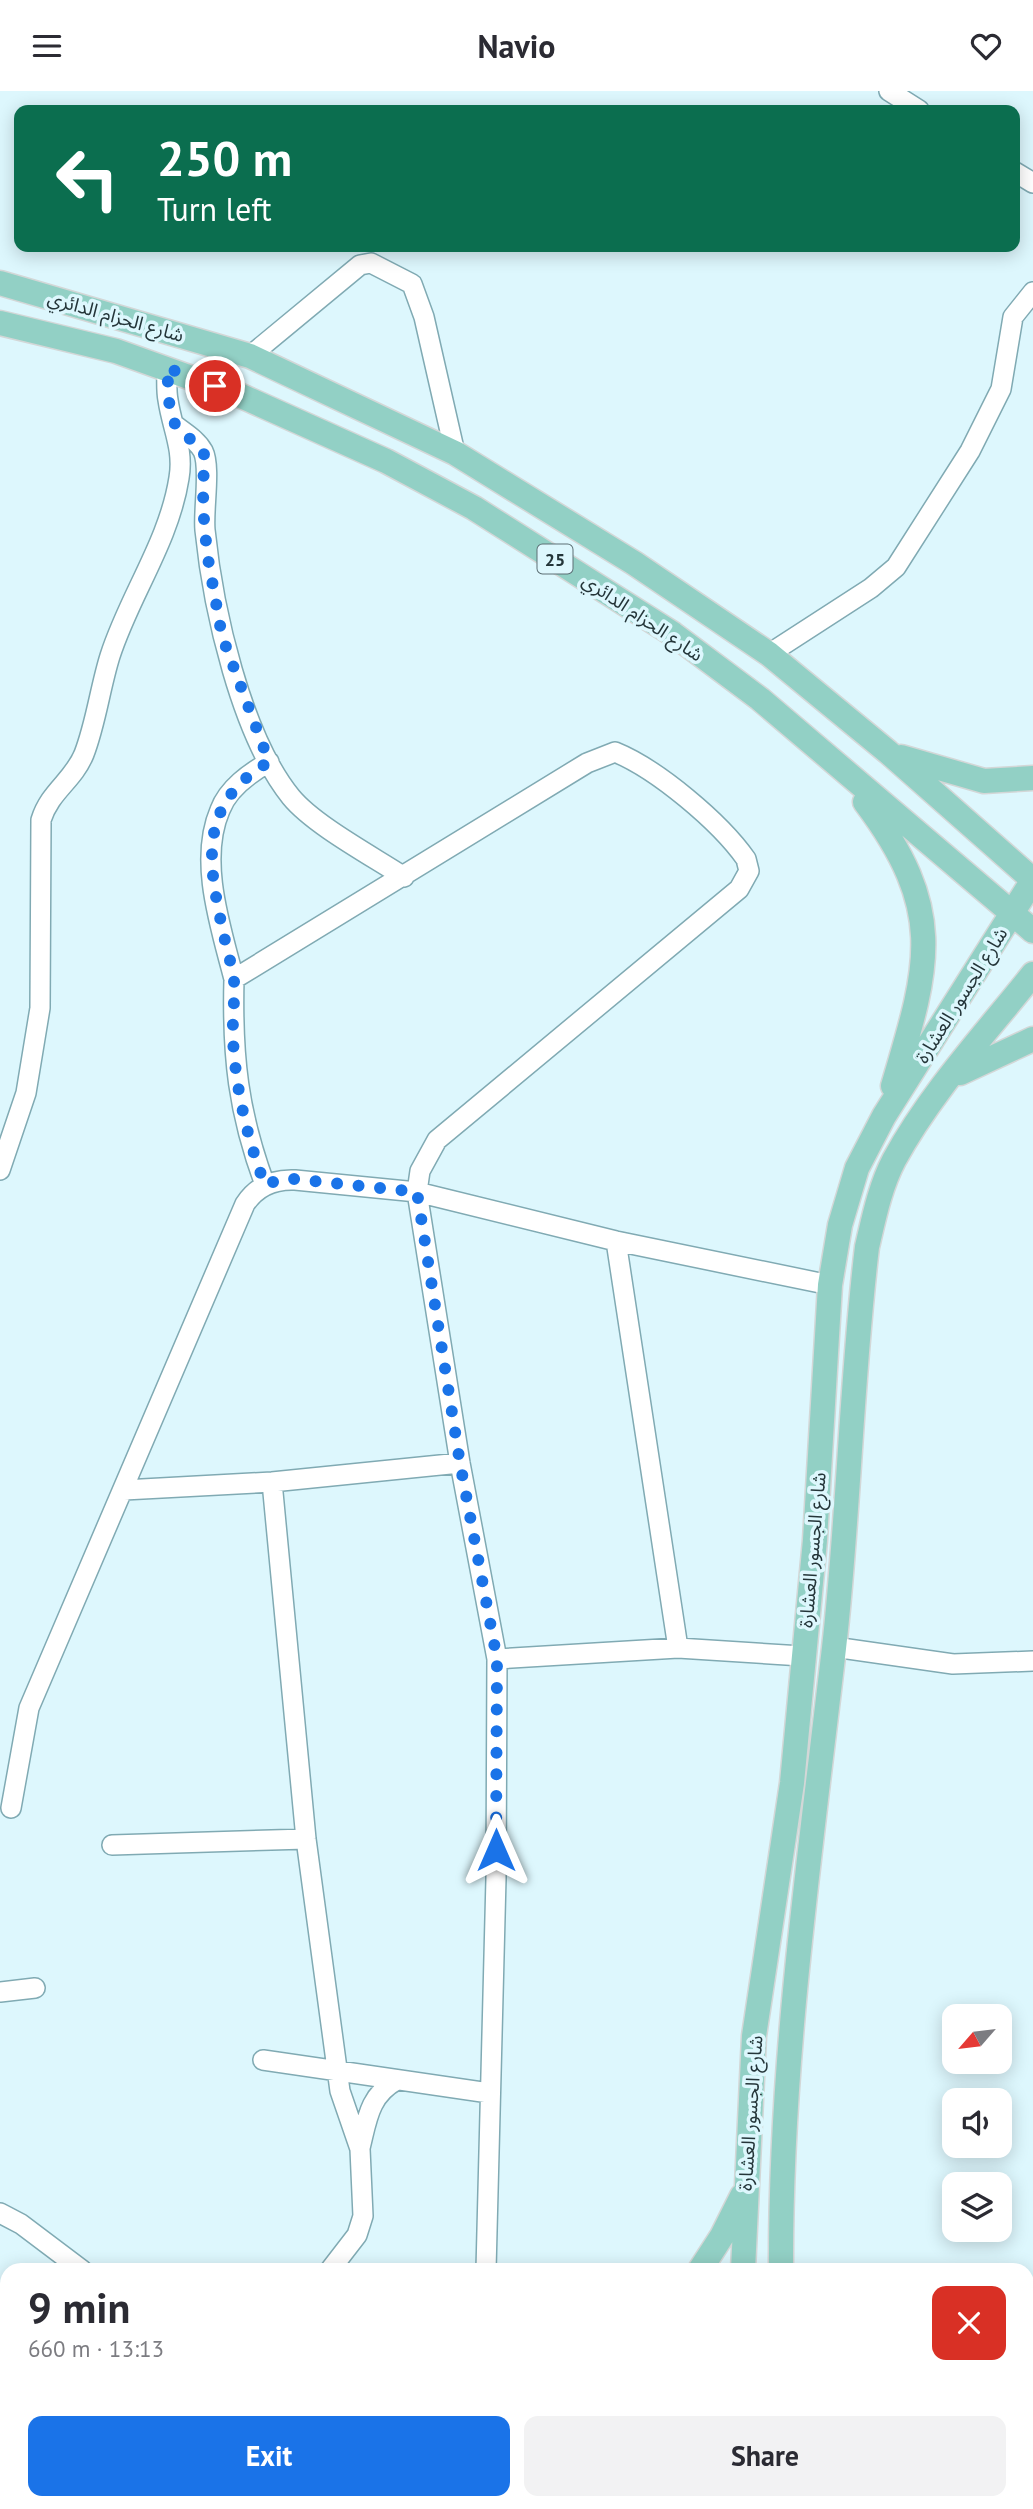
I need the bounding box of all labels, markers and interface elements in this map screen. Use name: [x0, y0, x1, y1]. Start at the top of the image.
text: Navio: [478, 25, 555, 67]
icon: menu: [28, 27, 66, 65]
icon: heart: [967, 27, 1005, 65]
text: 250 m: [157, 126, 292, 190]
icon: left: [42, 133, 133, 224]
text: Turn left: [157, 188, 272, 230]
street label: شارع الحزام الدائري: [44, 285, 187, 350]
pin: [185, 356, 245, 416]
icon: arrive: [196, 367, 234, 405]
road number: 25: [538, 545, 572, 573]
street label: شارع الحزام الدائري: [576, 568, 708, 669]
street label: شارع الجسور العشارة: [910, 923, 1014, 1068]
street label: شارع الجسور العشارة: [793, 1471, 833, 1629]
position arrow: [459, 1813, 533, 1887]
north arrow: [942, 2004, 1012, 2074]
map controls: [942, 2004, 1012, 2242]
street label: شارع الجسور العشارة: [733, 2034, 769, 2192]
button: sound: [942, 2088, 1012, 2158]
button: layers: [942, 2172, 1012, 2242]
text: 9 min: [28, 2280, 130, 2335]
button: close: [932, 2286, 1006, 2360]
text: 660 m · 13:13: [28, 2334, 164, 2363]
button: Exit: [28, 2416, 510, 2496]
button: Share: [524, 2416, 1006, 2496]

